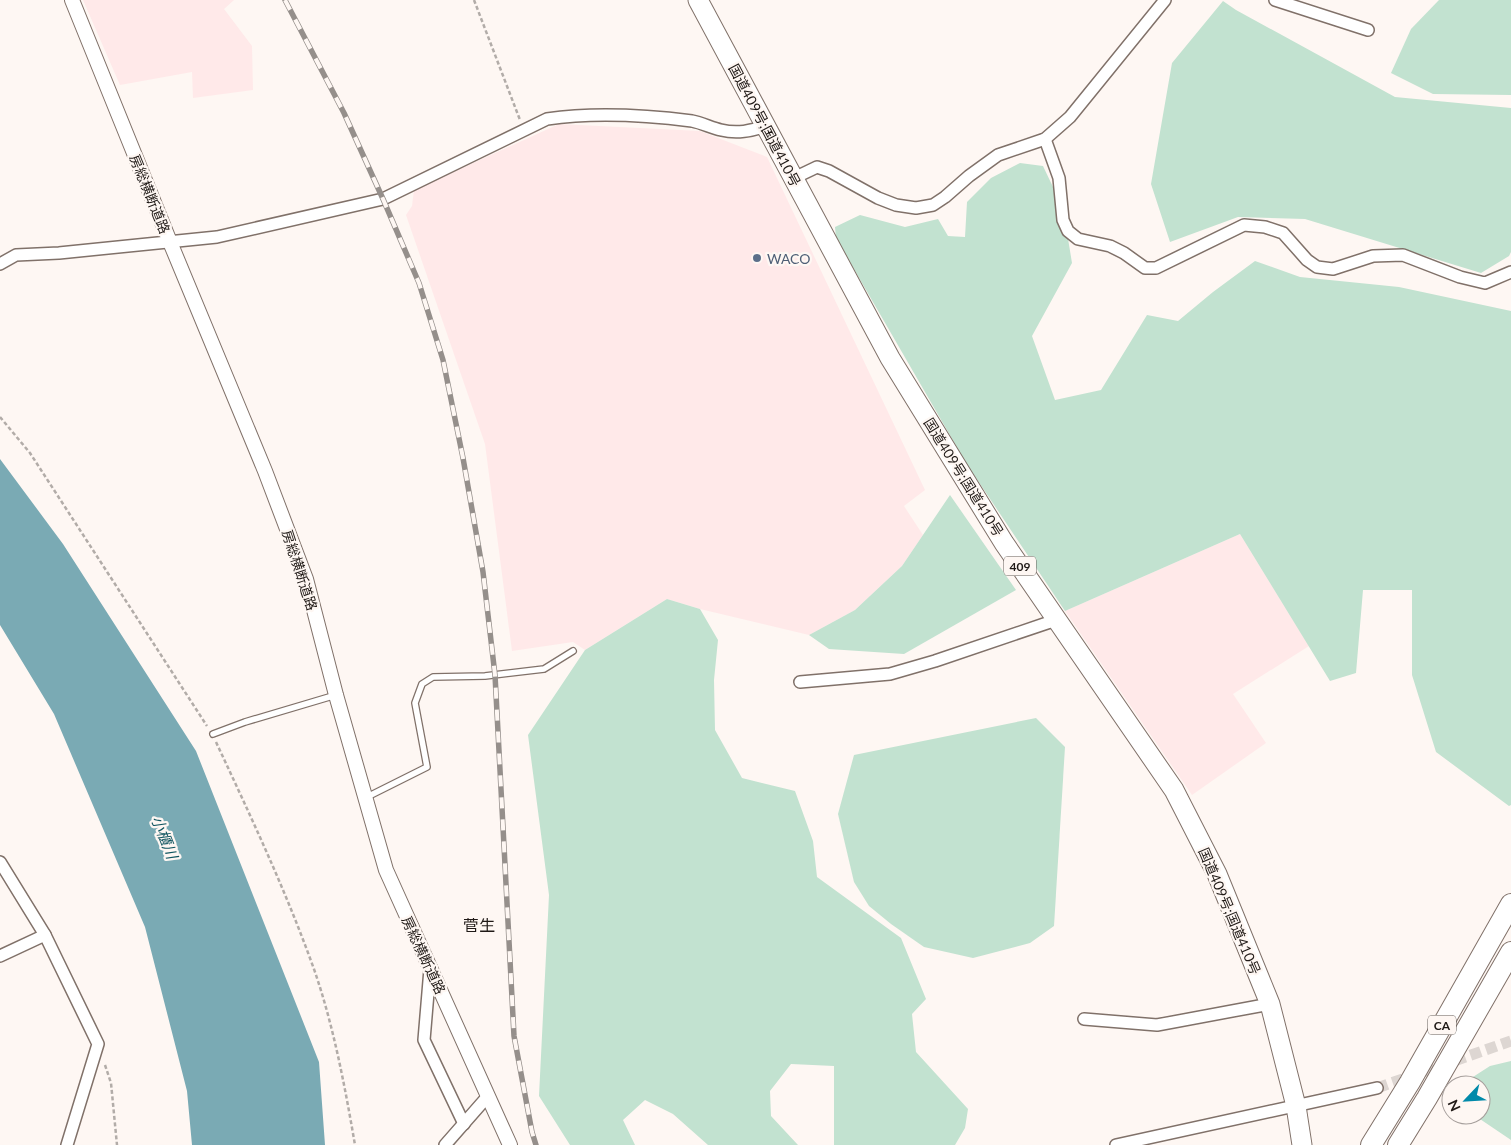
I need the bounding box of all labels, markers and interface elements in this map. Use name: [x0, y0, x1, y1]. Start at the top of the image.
street label: 国道409号;国道410号: [725, 61, 805, 189]
street label: 房総横断道路: [126, 152, 174, 236]
place label: WACO: [767, 250, 810, 267]
marker: WACO: [751, 252, 763, 264]
street label: 国道409号;国道410号: [921, 415, 1007, 539]
street label: 房総横断道路: [279, 527, 321, 613]
road number: 409: [1004, 556, 1036, 576]
water label: 小櫃川: [148, 813, 183, 863]
street label: 国道409号;国道410号: [1196, 845, 1264, 977]
street label: 房総横断道路: [399, 913, 449, 997]
district label: 菅生: [463, 915, 495, 934]
road number: CA: [1428, 1016, 1456, 1034]
north arrow: [1441, 1075, 1491, 1125]
text: N: [1444, 1097, 1464, 1114]

